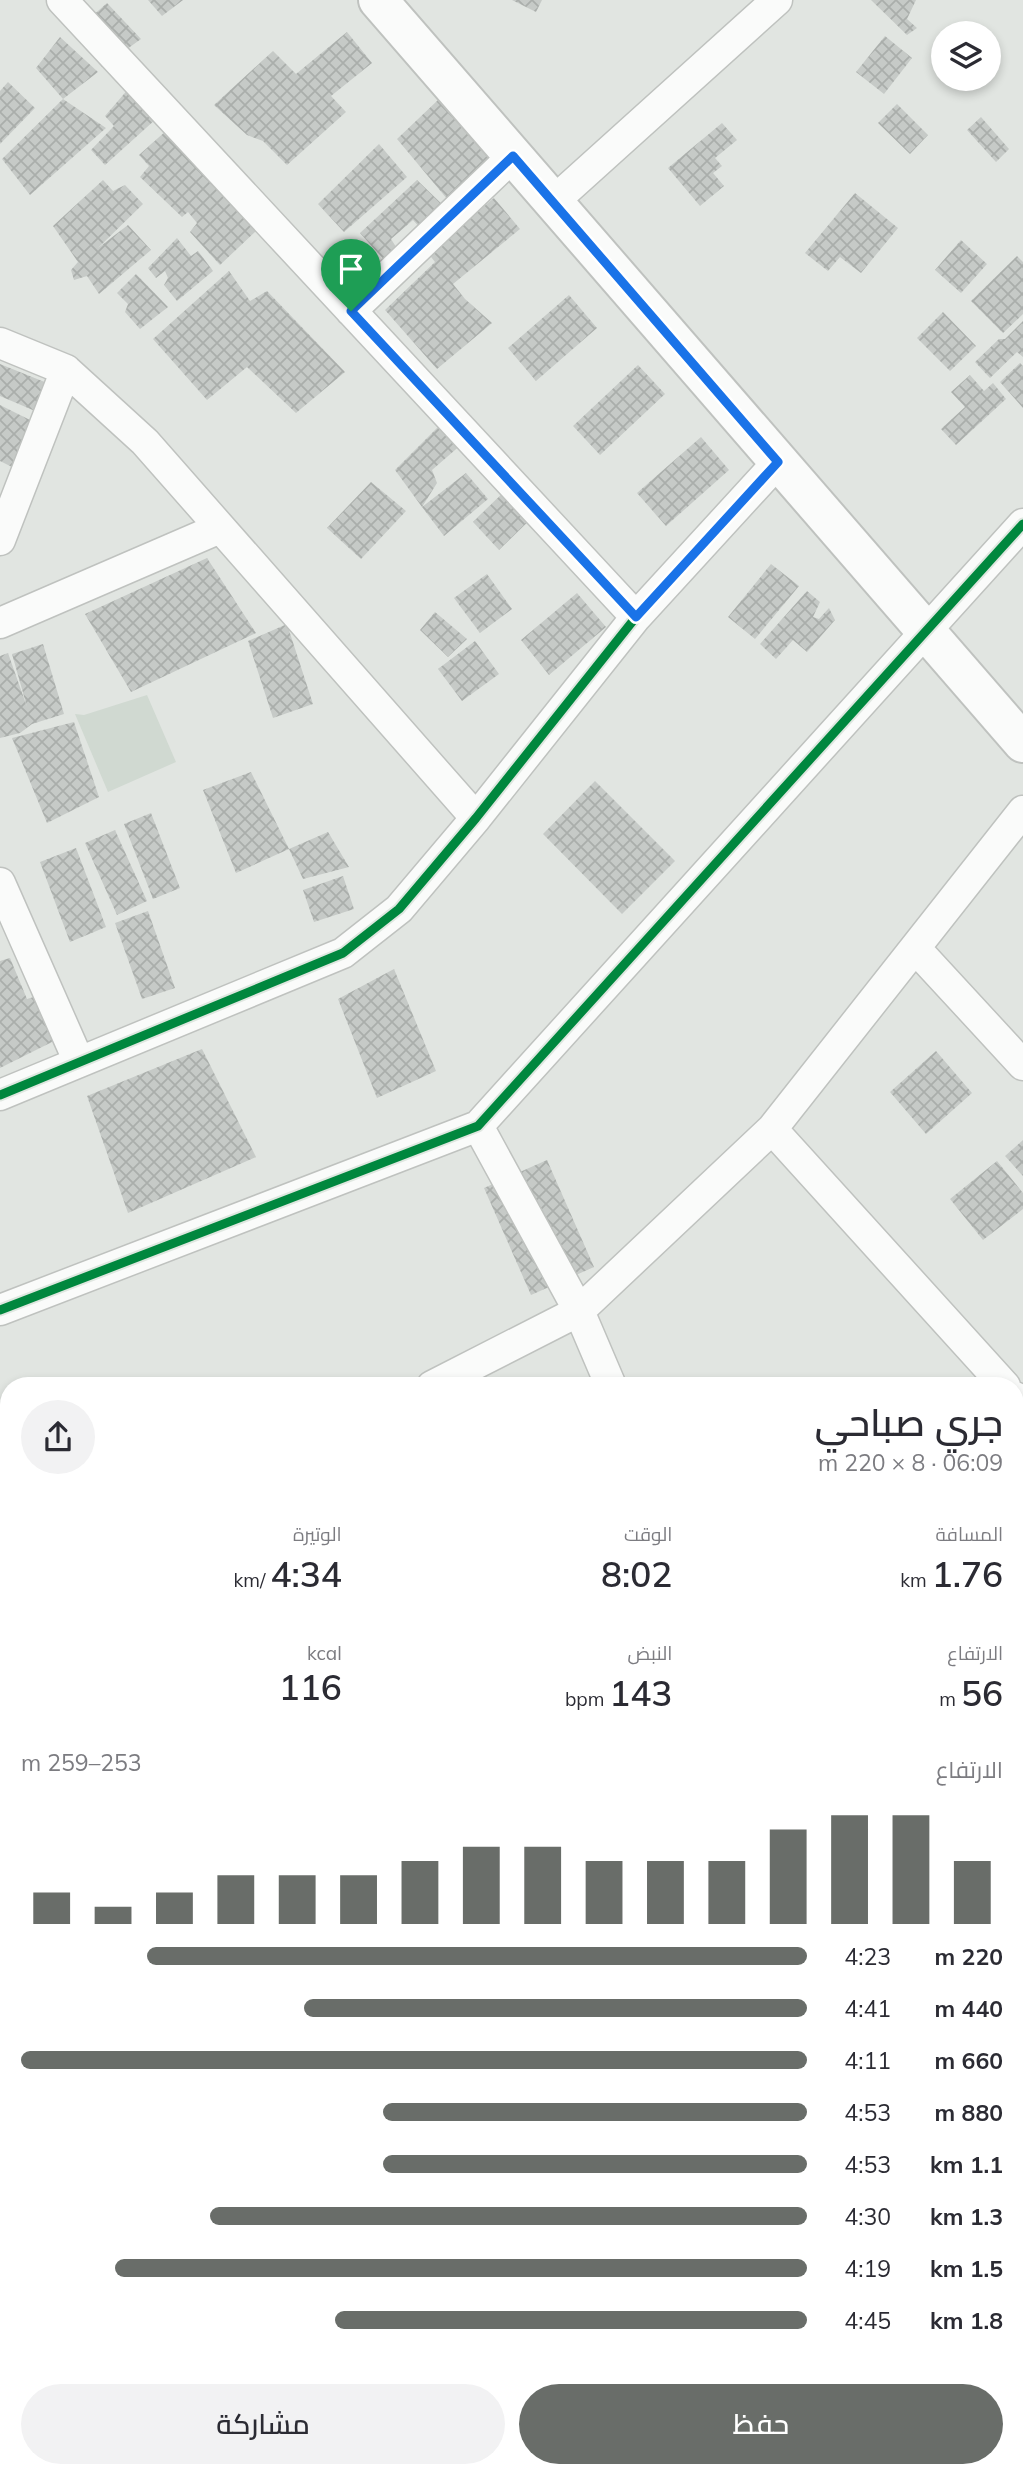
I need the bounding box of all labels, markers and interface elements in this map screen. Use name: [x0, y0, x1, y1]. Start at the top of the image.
map controls: [931, 21, 1001, 91]
button: layers: [931, 21, 1001, 91]
pin: [321, 239, 381, 311]
icon: arrive: [332, 250, 370, 288]
text: جري صباحي: [815, 1398, 1003, 1446]
button: share: [21, 1400, 95, 1474]
text: 06:09 · 8 × 220 m: [818, 1448, 1003, 1477]
text: الوتيرة: [293, 1522, 342, 1546]
text: الوقت: [624, 1522, 672, 1546]
text: المسافة: [935, 1522, 1003, 1546]
text: 4:34: [270, 1552, 342, 1596]
text: 8:02: [601, 1552, 672, 1596]
text: 1.76: [932, 1552, 1003, 1596]
text: /km: [234, 1568, 270, 1592]
text: km: [900, 1568, 932, 1592]
text: kcal: [307, 1641, 342, 1665]
text: النبض: [628, 1641, 672, 1665]
text: الارتفاع: [947, 1641, 1003, 1665]
text: 116: [279, 1665, 342, 1709]
text: 143: [609, 1671, 672, 1715]
text: 56: [961, 1671, 1003, 1715]
text: bpm: [565, 1687, 609, 1711]
text: m: [939, 1687, 961, 1711]
text: 253–259 m: [21, 1748, 142, 1777]
text: الارتفاع: [936, 1755, 1003, 1784]
text: 4:23: [844, 1942, 891, 1971]
text: 220 m: [935, 1942, 1003, 1971]
text: 4:41: [844, 1994, 891, 2023]
text: 440 m: [935, 1994, 1003, 2023]
text: 4:11: [844, 2046, 891, 2075]
text: 660 m: [935, 2046, 1003, 2075]
text: 4:53: [844, 2098, 891, 2127]
text: 880 m: [935, 2098, 1003, 2127]
text: 4:53: [844, 2150, 891, 2179]
text: 1.1 km: [930, 2150, 1003, 2179]
text: 4:30: [844, 2202, 891, 2231]
text: 1.3 km: [930, 2202, 1003, 2231]
text: 4:19: [844, 2254, 891, 2283]
text: 1.5 km: [930, 2254, 1003, 2283]
text: 4:45: [844, 2306, 891, 2335]
text: 1.8 km: [930, 2306, 1003, 2335]
button: مشاركة: [21, 2384, 505, 2464]
button: حفظ: [519, 2384, 1003, 2464]

